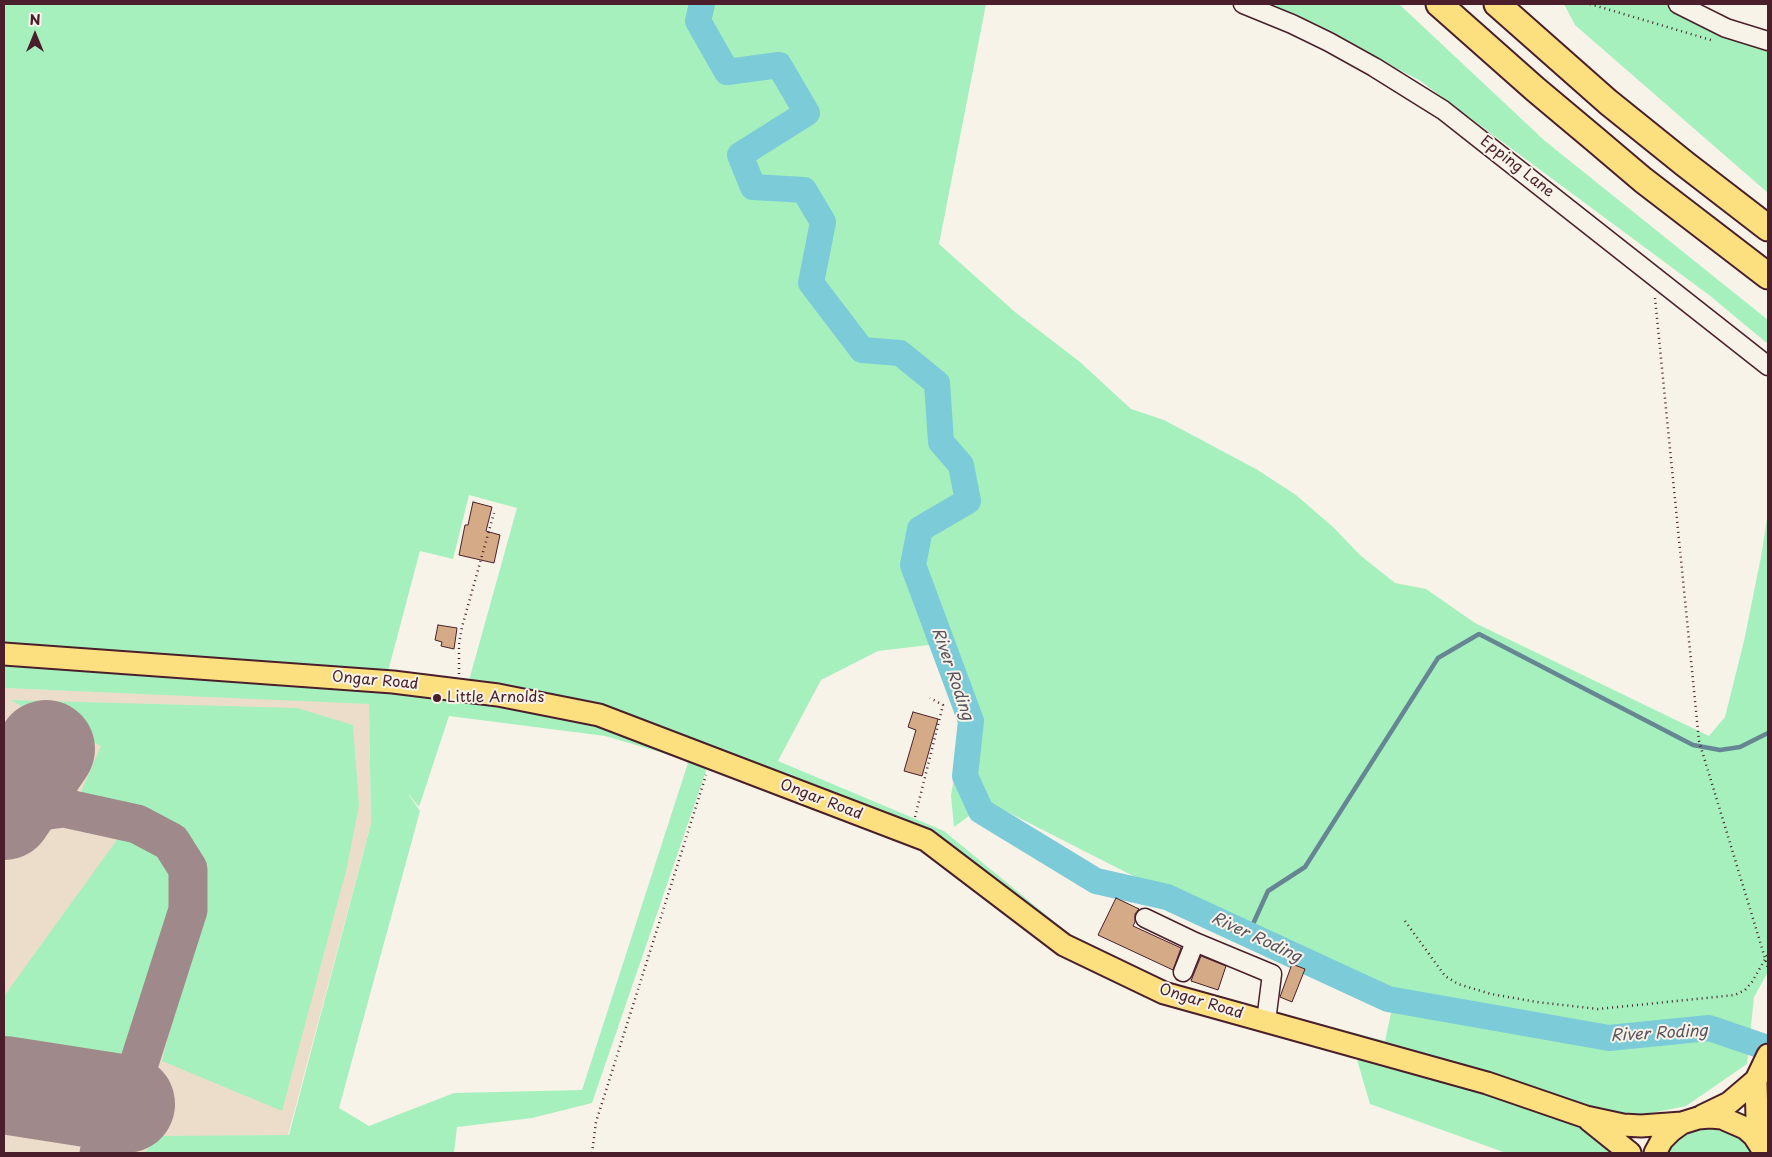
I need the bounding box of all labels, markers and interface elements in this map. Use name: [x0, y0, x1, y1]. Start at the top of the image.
text: N: [29, 9, 41, 30]
north arrow: [10, 10, 60, 60]
street label: Epping Lane: [1476, 133, 1558, 201]
water label: River Roding: [927, 625, 977, 723]
street label: Ongar Road: [331, 668, 419, 694]
place label: Little Arnolds: [447, 689, 544, 707]
marker: Little Arnolds: [431, 692, 443, 704]
street label: Ongar Road: [777, 776, 865, 824]
water label: River Roding: [1208, 909, 1304, 967]
street label: Ongar Road: [1157, 981, 1245, 1023]
water label: River Roding: [1610, 1022, 1708, 1046]

